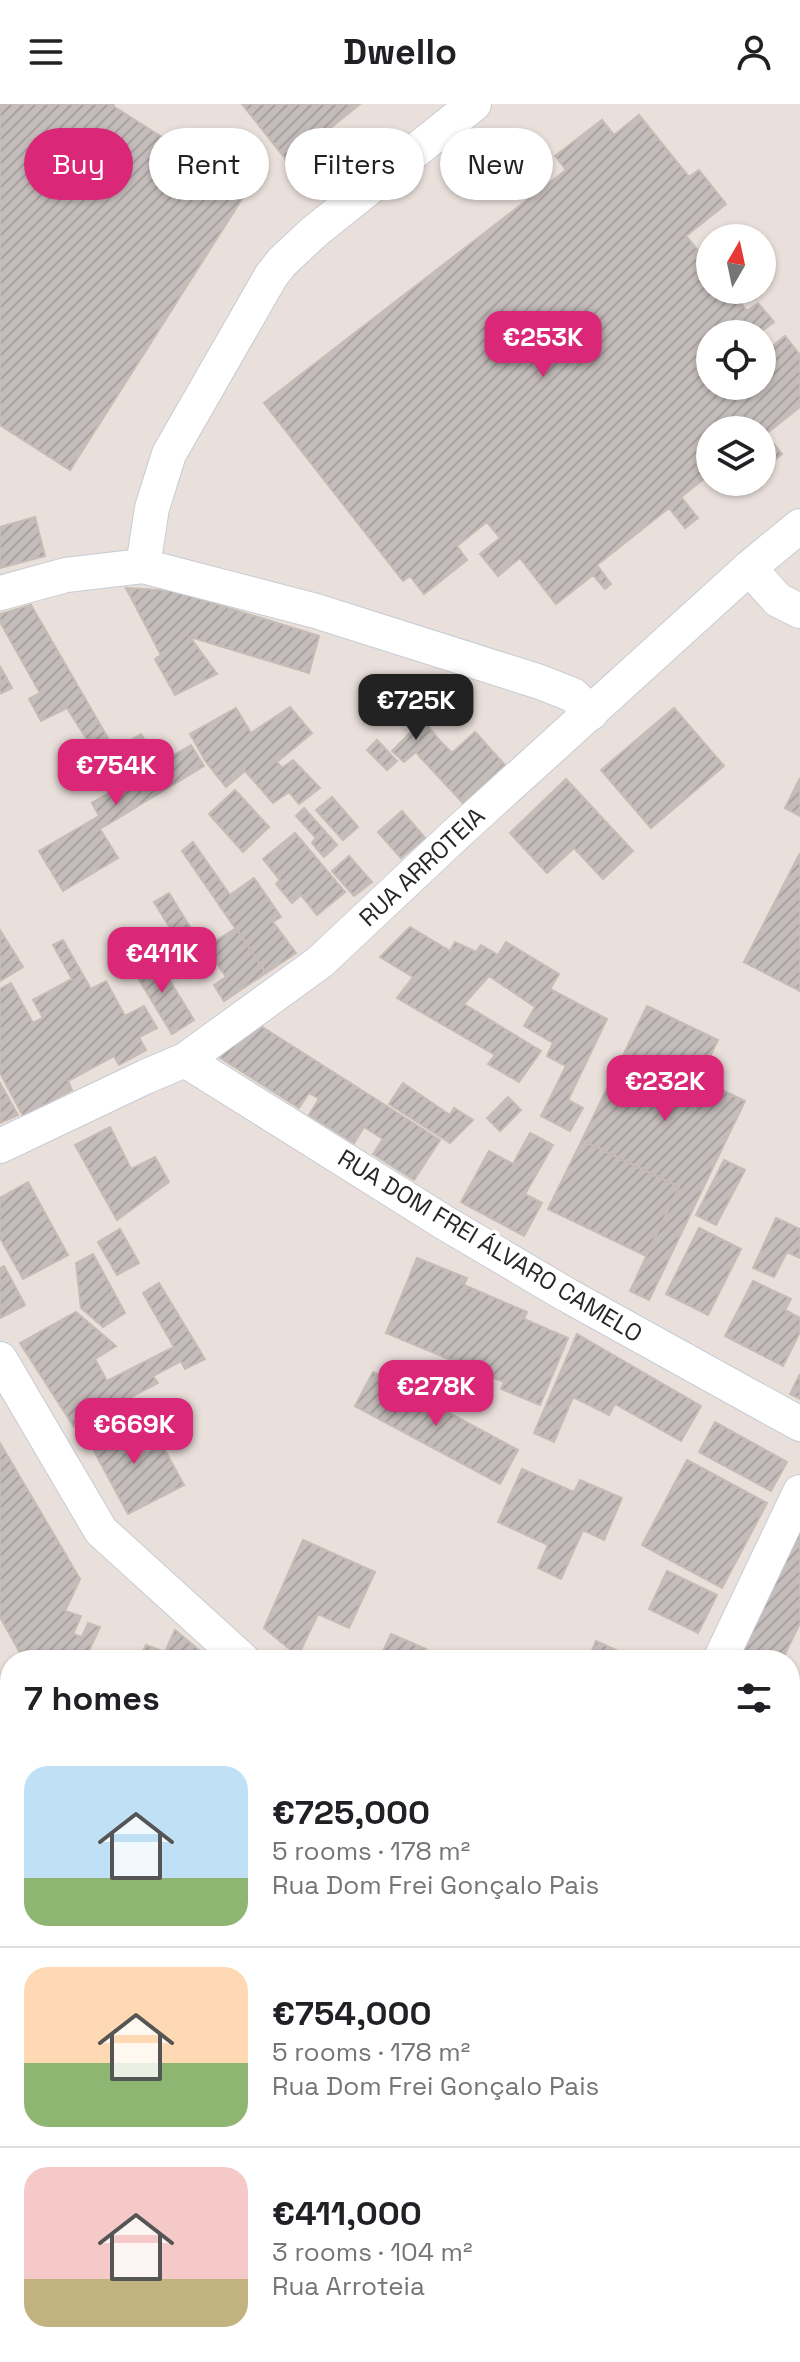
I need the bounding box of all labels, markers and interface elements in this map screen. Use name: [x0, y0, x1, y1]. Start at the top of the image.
text: Dwello: [343, 29, 457, 75]
icon: menu: [24, 30, 68, 74]
icon: person: [732, 30, 776, 74]
chip: Buy: [24, 128, 133, 200]
chip: Rent: [149, 128, 269, 200]
chip: Filters: [285, 128, 424, 200]
chip: New: [440, 128, 553, 200]
north arrow: [696, 224, 776, 304]
map controls: [696, 224, 776, 496]
pin: €253K: [487, 311, 599, 379]
text: €253K: [503, 320, 583, 354]
button: locate: [696, 320, 776, 400]
button: layers: [696, 416, 776, 496]
pin: €725K: [360, 674, 472, 742]
text: €725K: [376, 683, 456, 717]
pin: €754K: [60, 739, 172, 807]
text: €754K: [76, 748, 156, 782]
street label: RUA ARROTEIA: [352, 800, 491, 933]
pin: €411K: [106, 927, 218, 995]
text: €411K: [126, 936, 198, 970]
pin: €232K: [609, 1055, 721, 1123]
text: €232K: [625, 1064, 705, 1098]
street label: RUA DOM FREI ÁLVARO CAMELO: [332, 1142, 648, 1349]
pin: €278K: [380, 1360, 492, 1428]
text: €278K: [396, 1369, 476, 1403]
pin: €669K: [78, 1398, 190, 1466]
text: €669K: [93, 1407, 175, 1441]
icon: filters: [732, 1676, 776, 1720]
text: 7 homes: [24, 1677, 160, 1720]
text: €725,000: [272, 1791, 430, 1834]
icon: home: [88, 1798, 184, 1894]
text: 5 rooms · 178 m²: [272, 1834, 470, 1868]
text: Rua Dom Frei Gonçalo Pais: [272, 1868, 599, 1902]
text: €754,000: [272, 1992, 432, 2035]
icon: home: [88, 1999, 184, 2095]
text: 5 rooms · 178 m²: [272, 2035, 470, 2069]
text: Rua Dom Frei Gonçalo Pais: [272, 2069, 599, 2103]
text: €411,000: [272, 2192, 422, 2235]
icon: home: [88, 2199, 184, 2295]
text: 3 rooms · 104 m²: [272, 2235, 473, 2269]
text: Rua Arroteia: [272, 2269, 425, 2303]

